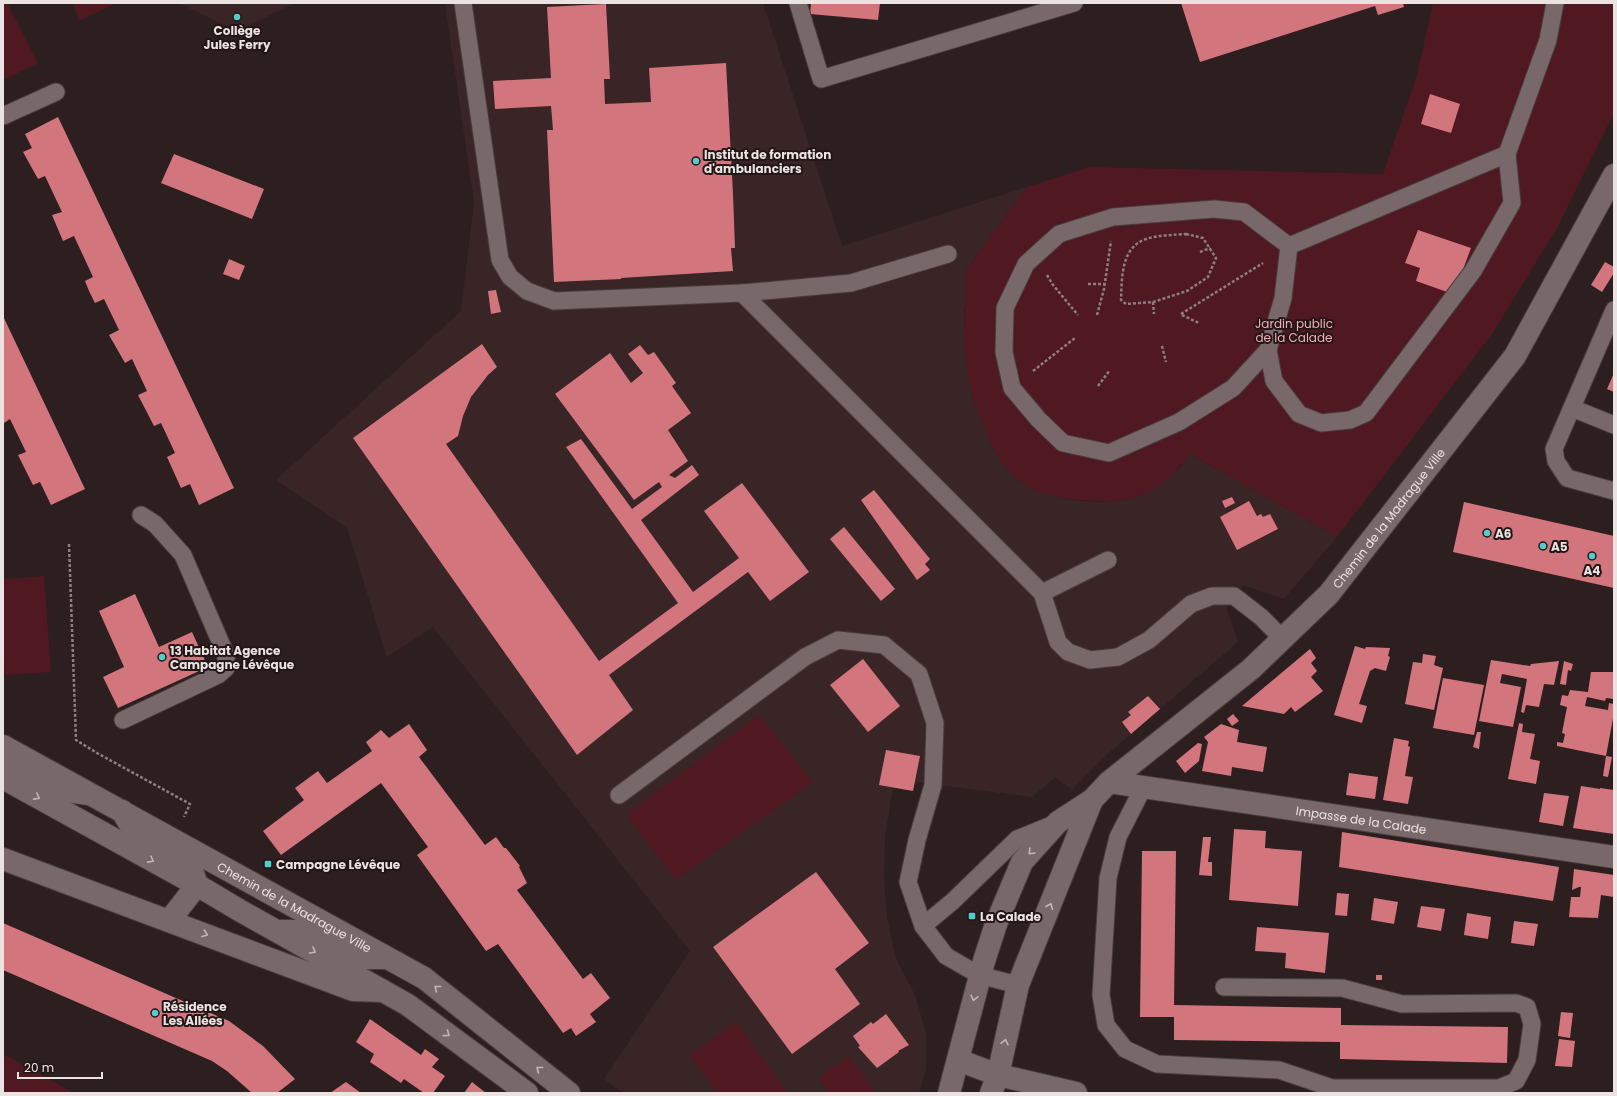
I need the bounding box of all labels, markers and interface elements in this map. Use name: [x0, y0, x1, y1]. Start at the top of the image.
marker: Collège Jules Ferry: [232, 12, 242, 22]
place label: Collège Jules Ferry: [203, 22, 271, 53]
place label: Institut de formation d'ambulanciers: [704, 146, 831, 177]
marker: Institut de formation d'ambulanciers: [691, 156, 701, 166]
park label: Jardin public de la Calade: [1255, 315, 1333, 346]
street label: Chemin de la Madrague Ville: [1328, 444, 1449, 592]
place label: A6: [1495, 525, 1512, 542]
marker: A6: [1482, 528, 1492, 538]
place label: A5: [1551, 538, 1568, 555]
marker: A5: [1538, 541, 1548, 551]
marker: A4: [1587, 551, 1597, 561]
place label: A4: [1584, 562, 1600, 579]
place label: 13 Habitat Agence Campagne Lévêque: [170, 642, 295, 673]
marker: 13 Habitat Agence Campagne Lévêque: [157, 652, 167, 662]
one-way arrow: [33, 793, 40, 800]
street label: Impasse de la Calade: [1295, 801, 1428, 838]
one-way arrow: [1028, 847, 1035, 855]
one-way arrow: [147, 855, 154, 863]
place label: Campagne Lévêque: [276, 856, 401, 873]
street label: Chemin de la Madrague Ville: [214, 857, 375, 956]
marker: Campagne Lévêque: [263, 859, 273, 869]
one-way arrow: [1045, 902, 1053, 909]
place label: La Calade: [980, 908, 1042, 925]
marker: La Calade: [967, 911, 977, 921]
one-way arrow: [202, 930, 209, 938]
one-way arrow: [309, 947, 316, 954]
one-way arrow: [434, 986, 441, 993]
one-way arrow: [970, 995, 978, 1002]
place label: Résidence Les Allées: [163, 998, 227, 1029]
marker: Résidence Les Allées: [150, 1008, 160, 1018]
one-way arrow: [443, 1029, 450, 1036]
one-way arrow: [1001, 1039, 1009, 1045]
scale bar: [18, 1054, 102, 1080]
text: 20 m: [24, 1059, 54, 1076]
one-way arrow: [536, 1067, 543, 1074]

